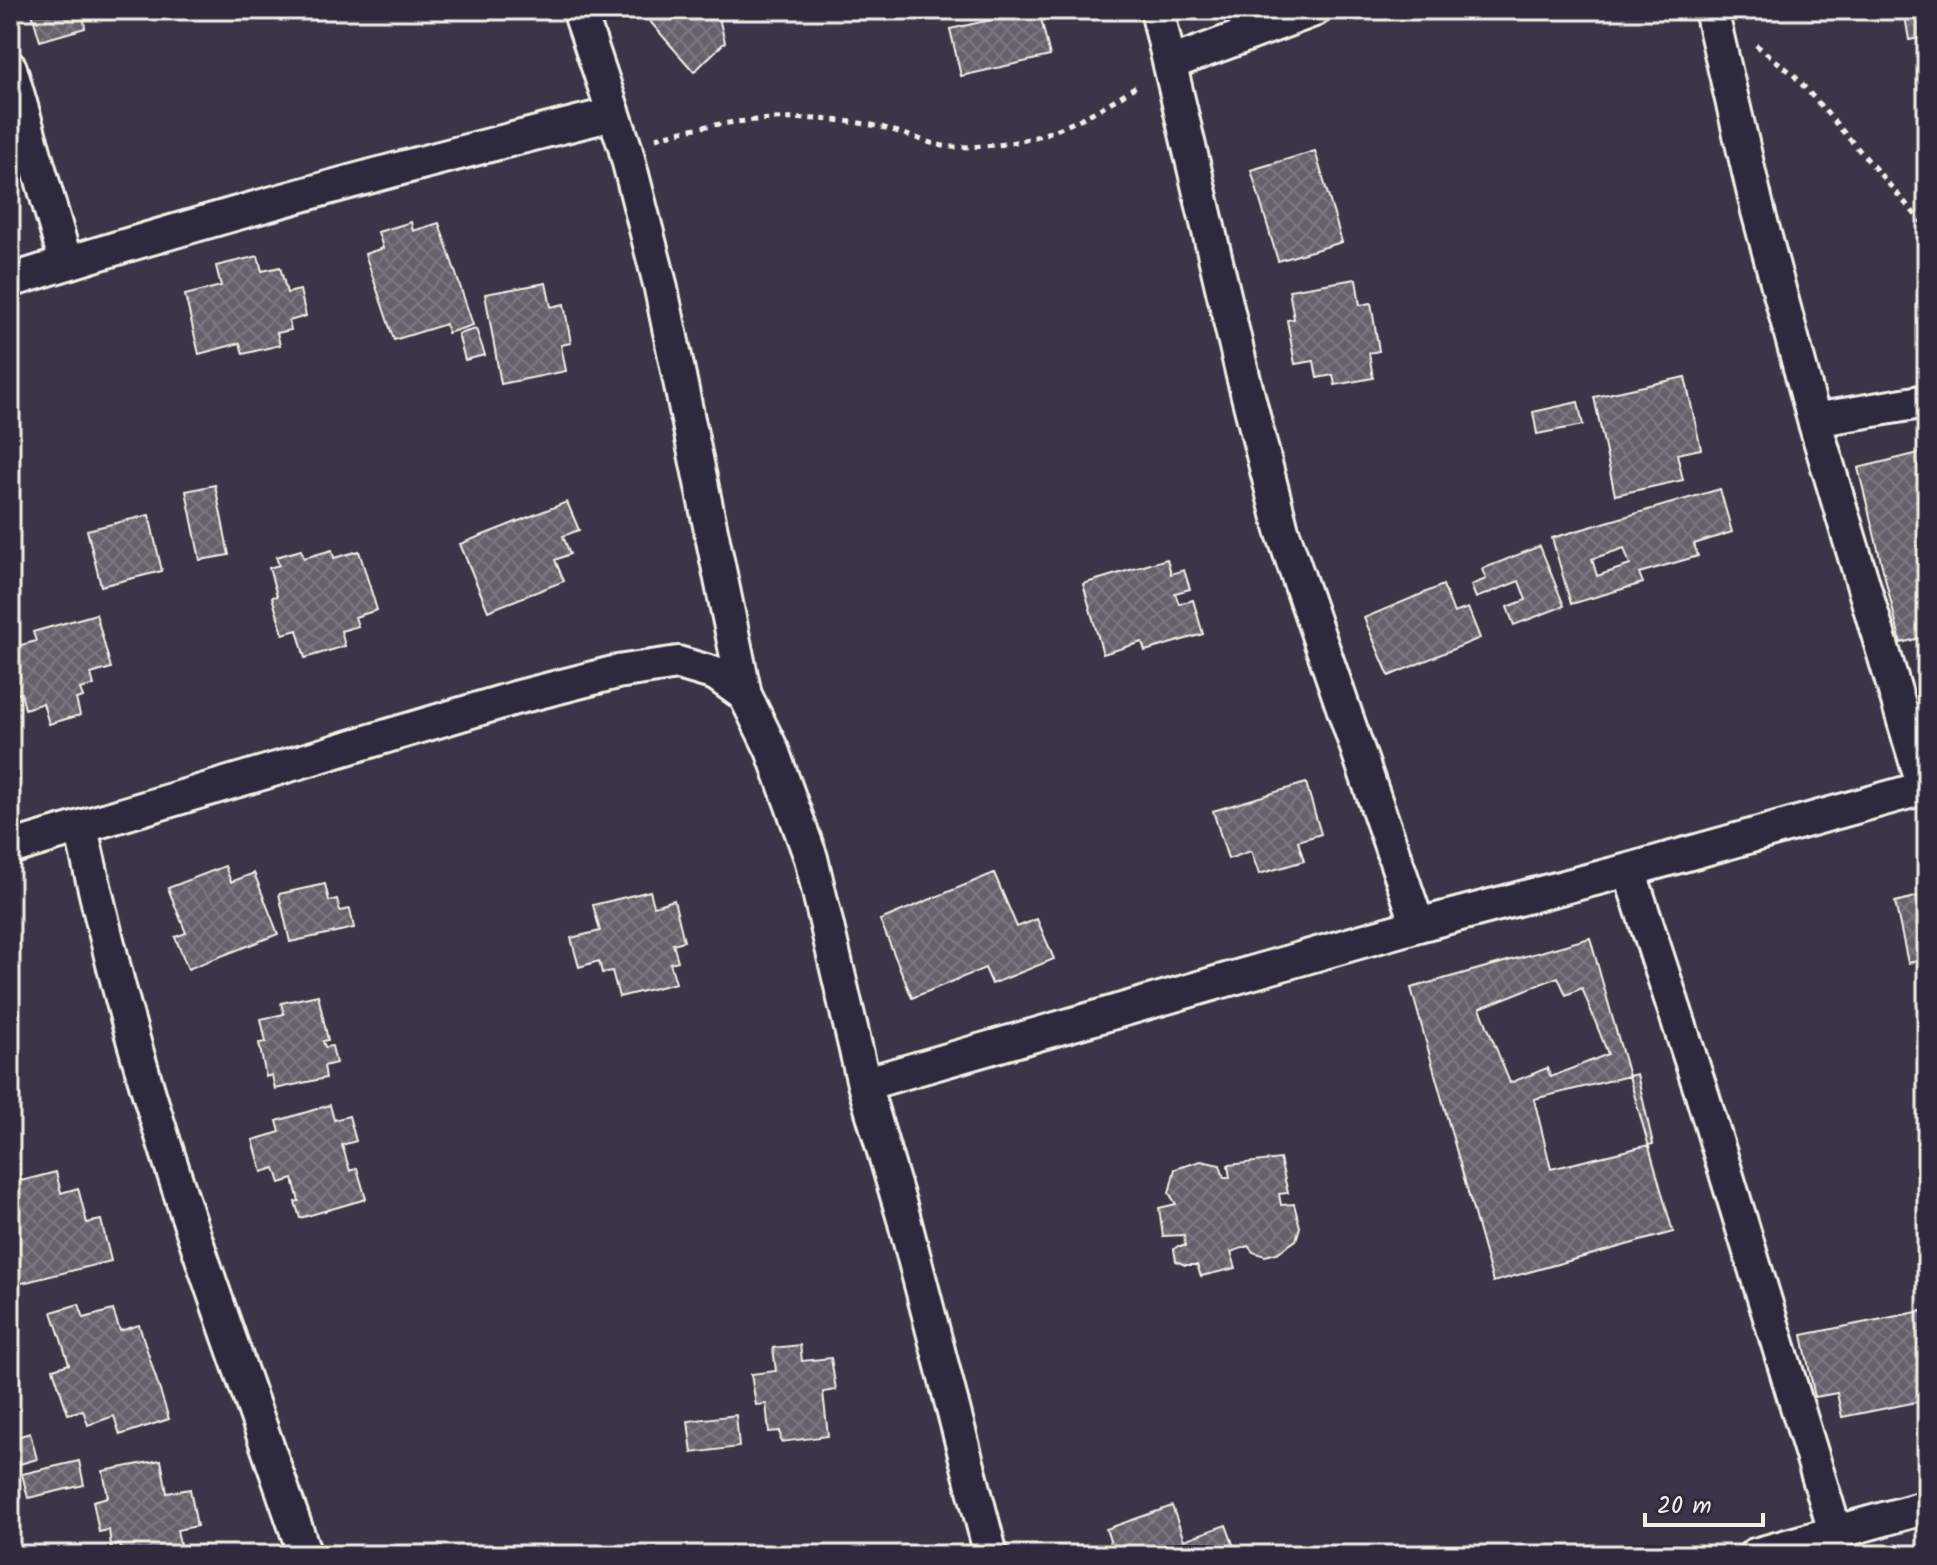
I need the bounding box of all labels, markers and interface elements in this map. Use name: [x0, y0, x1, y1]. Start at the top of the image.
scale bar: [1645, 1477, 1763, 1527]
text: 20 m: [1657, 1487, 1712, 1526]

